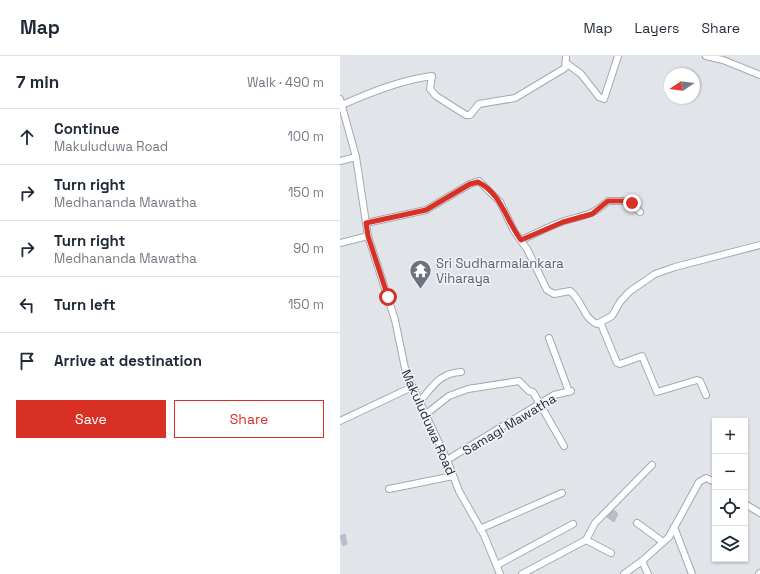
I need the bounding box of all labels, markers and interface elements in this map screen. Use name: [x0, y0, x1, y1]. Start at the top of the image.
text: Map: [20, 15, 60, 40]
text: Map: [583, 19, 613, 37]
text: Layers: [635, 19, 679, 37]
text: Share: [701, 19, 740, 37]
north arrow: [664, 68, 700, 104]
text: 7 min: [16, 71, 59, 93]
text: Walk · 490 m: [247, 74, 324, 91]
text: Continue: [54, 119, 120, 138]
icon: ahead: [16, 126, 38, 148]
text: 100 m: [287, 128, 324, 145]
text: Makuluduwa Road: [54, 138, 168, 155]
text: Turn right: [54, 175, 125, 194]
icon: right: [16, 182, 38, 204]
text: 150 m: [288, 184, 324, 201]
text: Medhananda Mawatha: [54, 194, 197, 211]
route end: [623, 194, 641, 212]
text: Turn right: [54, 231, 125, 250]
icon: right: [16, 238, 38, 260]
text: 90 m: [293, 240, 324, 257]
text: Medhananda Mawatha: [54, 250, 197, 267]
place label: Sri Sudharmalankara Viharaya: [436, 255, 564, 287]
temple icon: Sri Sudharmalankara Viharaya: [408, 257, 434, 290]
route start: [379, 288, 397, 306]
icon: left: [16, 294, 38, 316]
text: Turn left: [54, 295, 116, 314]
text: 150 m: [288, 296, 324, 313]
icon: arrive: [16, 350, 38, 372]
text: Arrive at destination: [54, 351, 202, 370]
street label: Makuluduwa Road: [398, 367, 460, 478]
street label: Samagi Mawatha: [459, 390, 560, 459]
button: Save: [16, 400, 166, 438]
button: Share: [174, 400, 324, 438]
map controls: [712, 418, 748, 562]
button: +: [712, 418, 748, 454]
button: −: [712, 454, 748, 490]
button: locate: [712, 490, 748, 526]
button: layers: [712, 526, 748, 562]

